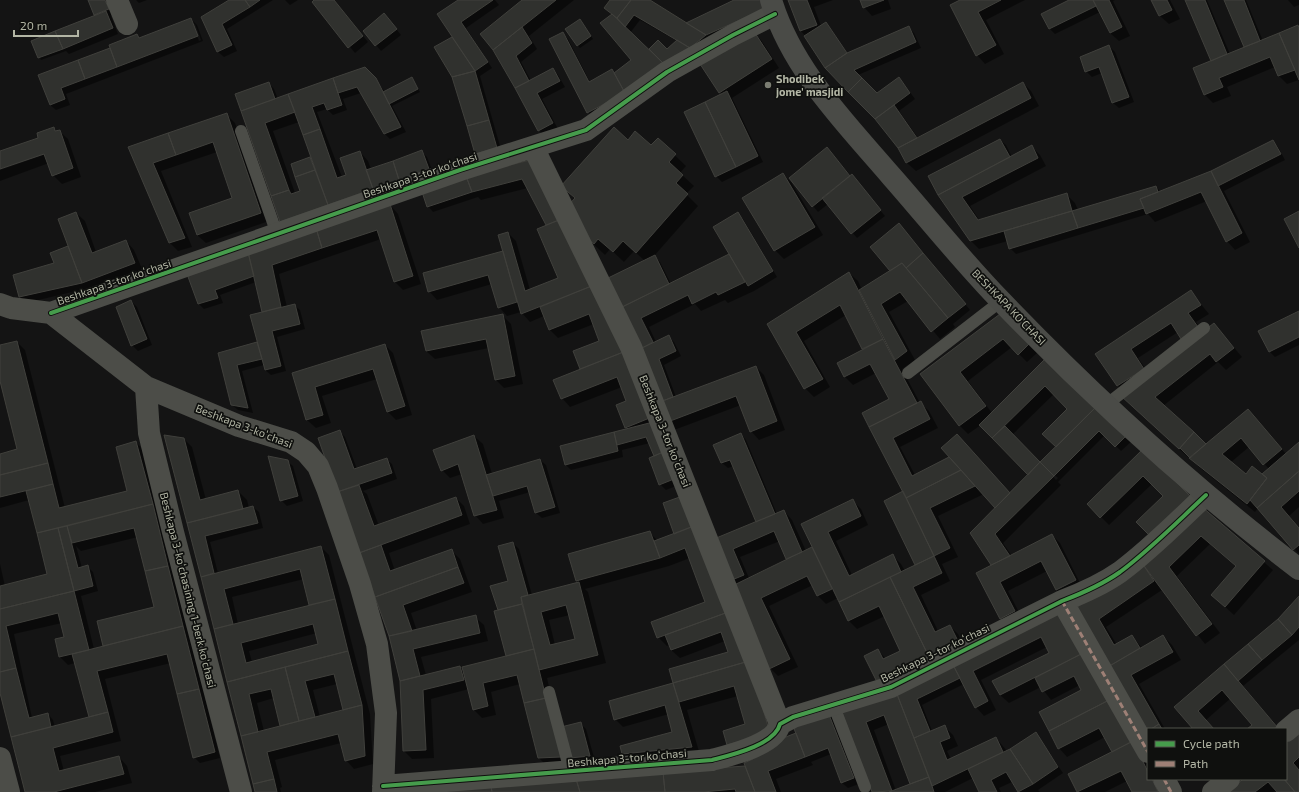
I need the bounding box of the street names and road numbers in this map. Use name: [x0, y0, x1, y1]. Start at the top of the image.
street label: Beshkapa 3-tor koʻchasi: [361, 149, 478, 200]
street label: Beshkapa 3-tor koʻchasi: [55, 256, 172, 307]
street label: BESHKAPA KO'CHASI: [970, 266, 1049, 347]
street label: Beshkapa 3-tor koʻchasi: [637, 373, 694, 489]
street label: Beshkapa 3-koʻchasi: [194, 401, 294, 450]
street label: Beshkapa 3-koʻchasining 1-berk koʻchasi: [158, 491, 219, 689]
street label: Beshkapa 3-tor koʻchasi: [878, 620, 991, 685]
street label: Beshkapa 3-tor koʻchasi: [567, 746, 687, 769]

